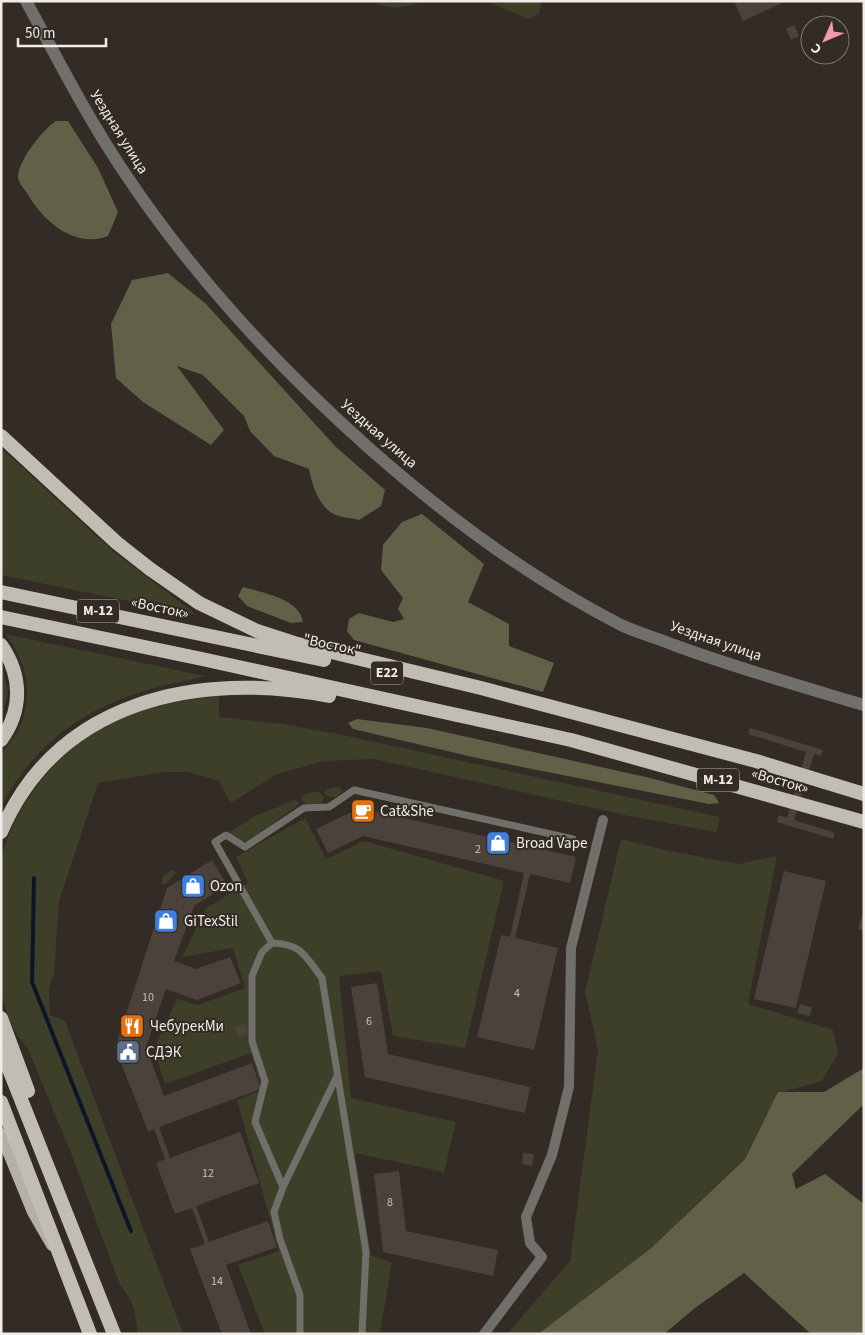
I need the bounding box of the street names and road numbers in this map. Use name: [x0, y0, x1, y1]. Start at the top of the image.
street label: Уездная улица: [85, 86, 153, 178]
street label: Уездная улица: [336, 395, 422, 473]
street label: «Восток»: [129, 592, 191, 624]
road number: М-12: [77, 600, 119, 622]
street label: Уездная улица: [667, 616, 765, 666]
street label: "Восток": [301, 629, 363, 661]
road number: E22: [371, 661, 403, 684]
street label: «Восток»: [749, 763, 811, 799]
road number: М-12: [697, 768, 739, 792]

